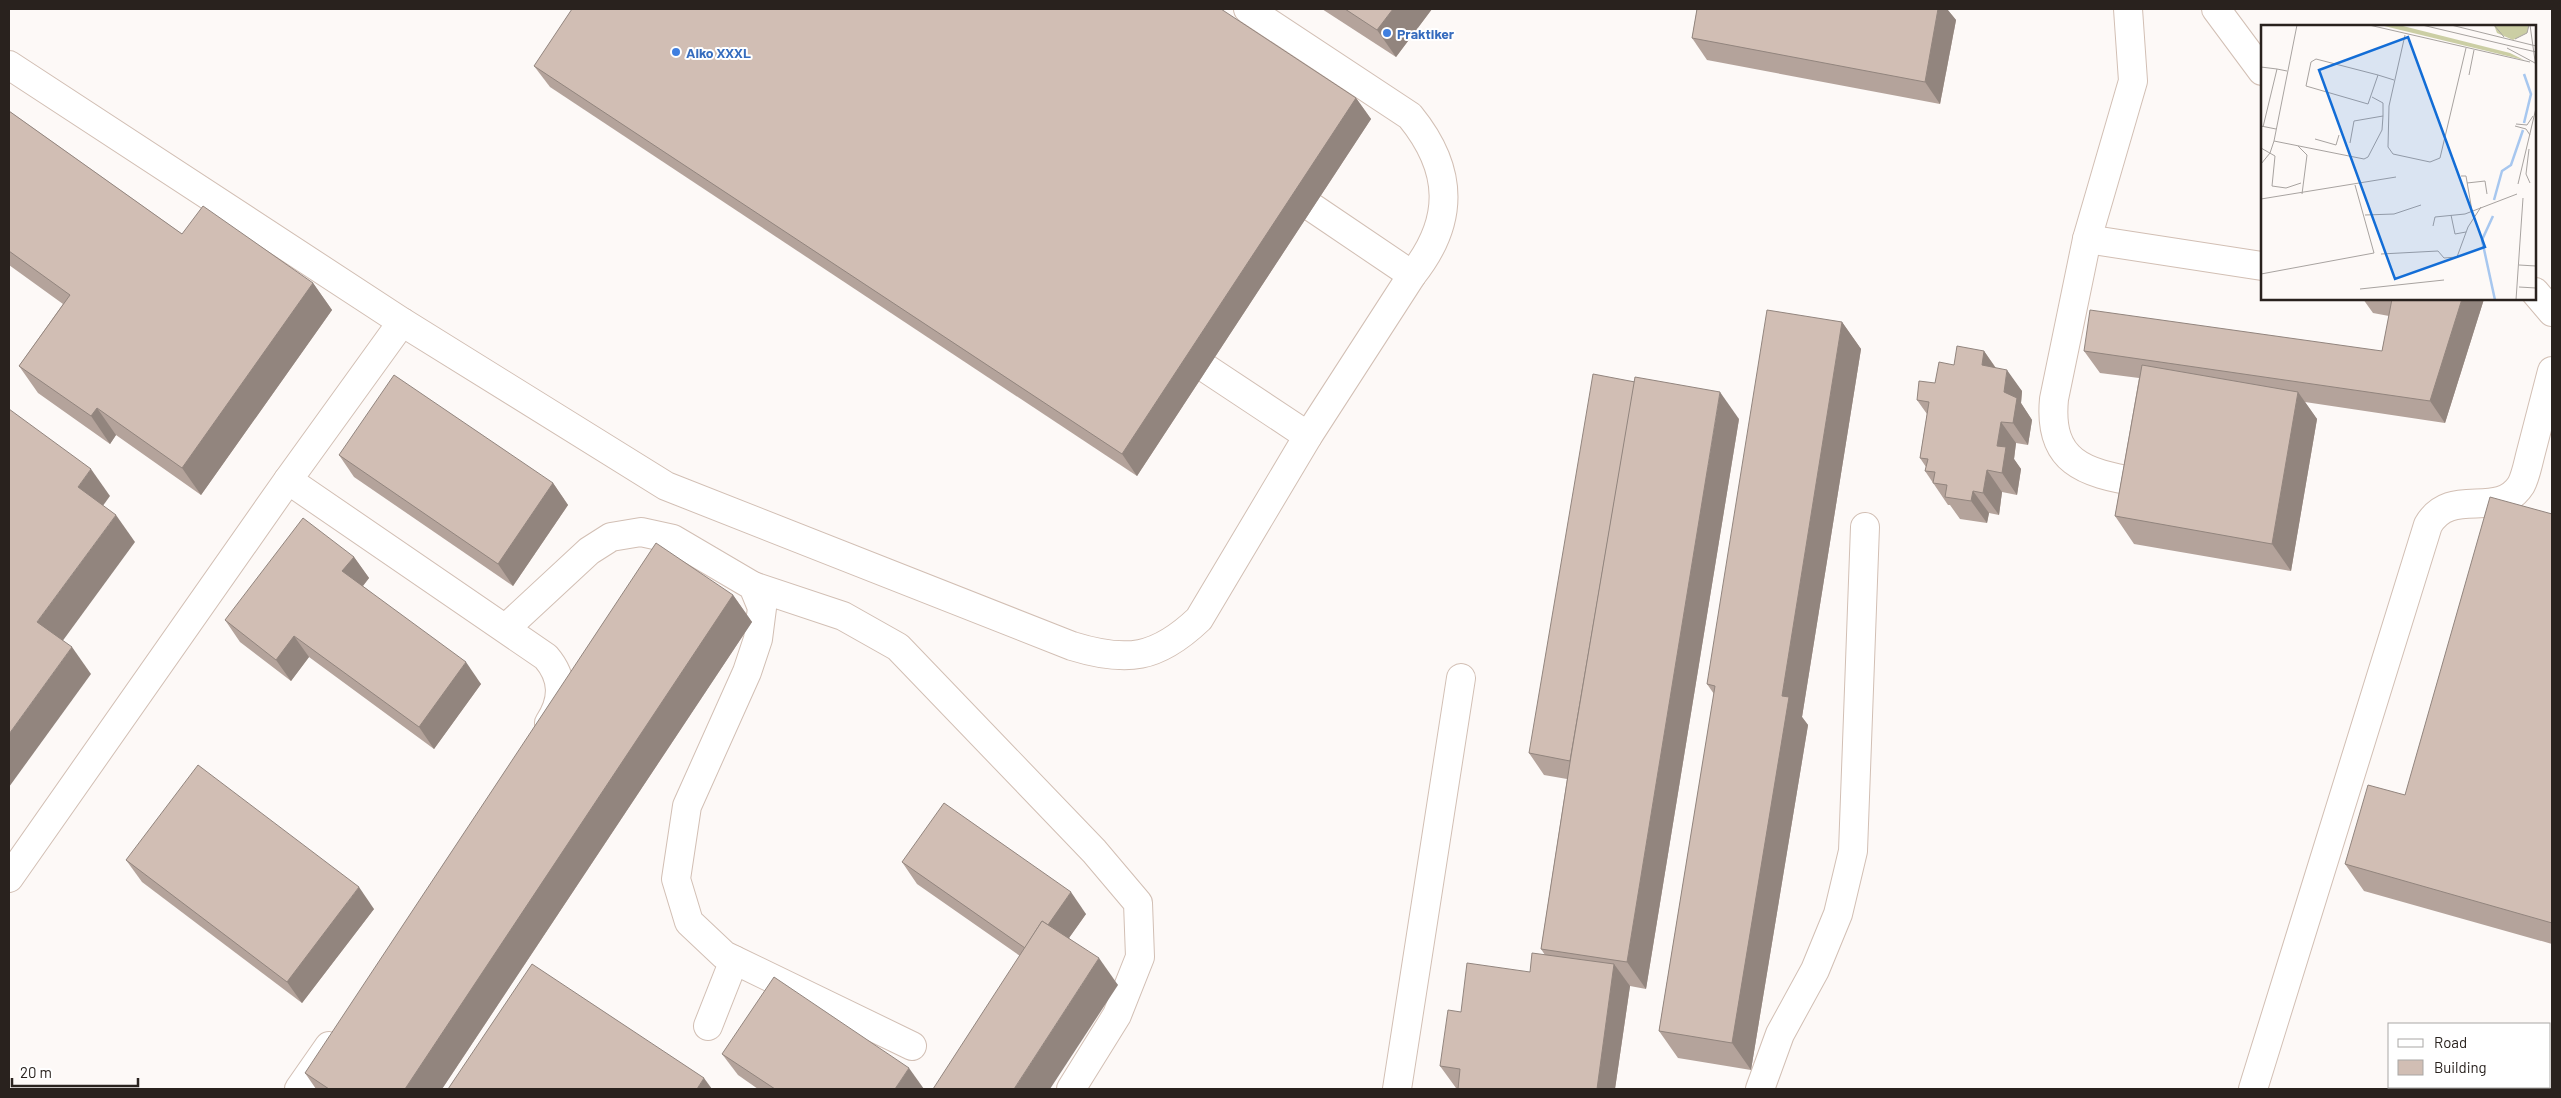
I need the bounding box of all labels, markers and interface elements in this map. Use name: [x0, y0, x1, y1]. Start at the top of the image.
place label: Praktiker: [1397, 25, 1455, 42]
inset map: [2261, 25, 2536, 300]
marker: Praktiker: [1381, 27, 1393, 39]
place label: Aiko XXXL: [686, 44, 751, 61]
marker: Aiko XXXL: [670, 46, 682, 58]
legend: [2388, 1023, 2551, 1088]
text: Road: [2434, 1033, 2467, 1051]
scale bar: [12, 1056, 139, 1088]
text: Building: [2434, 1058, 2487, 1076]
text: 20 m: [20, 1063, 52, 1081]

